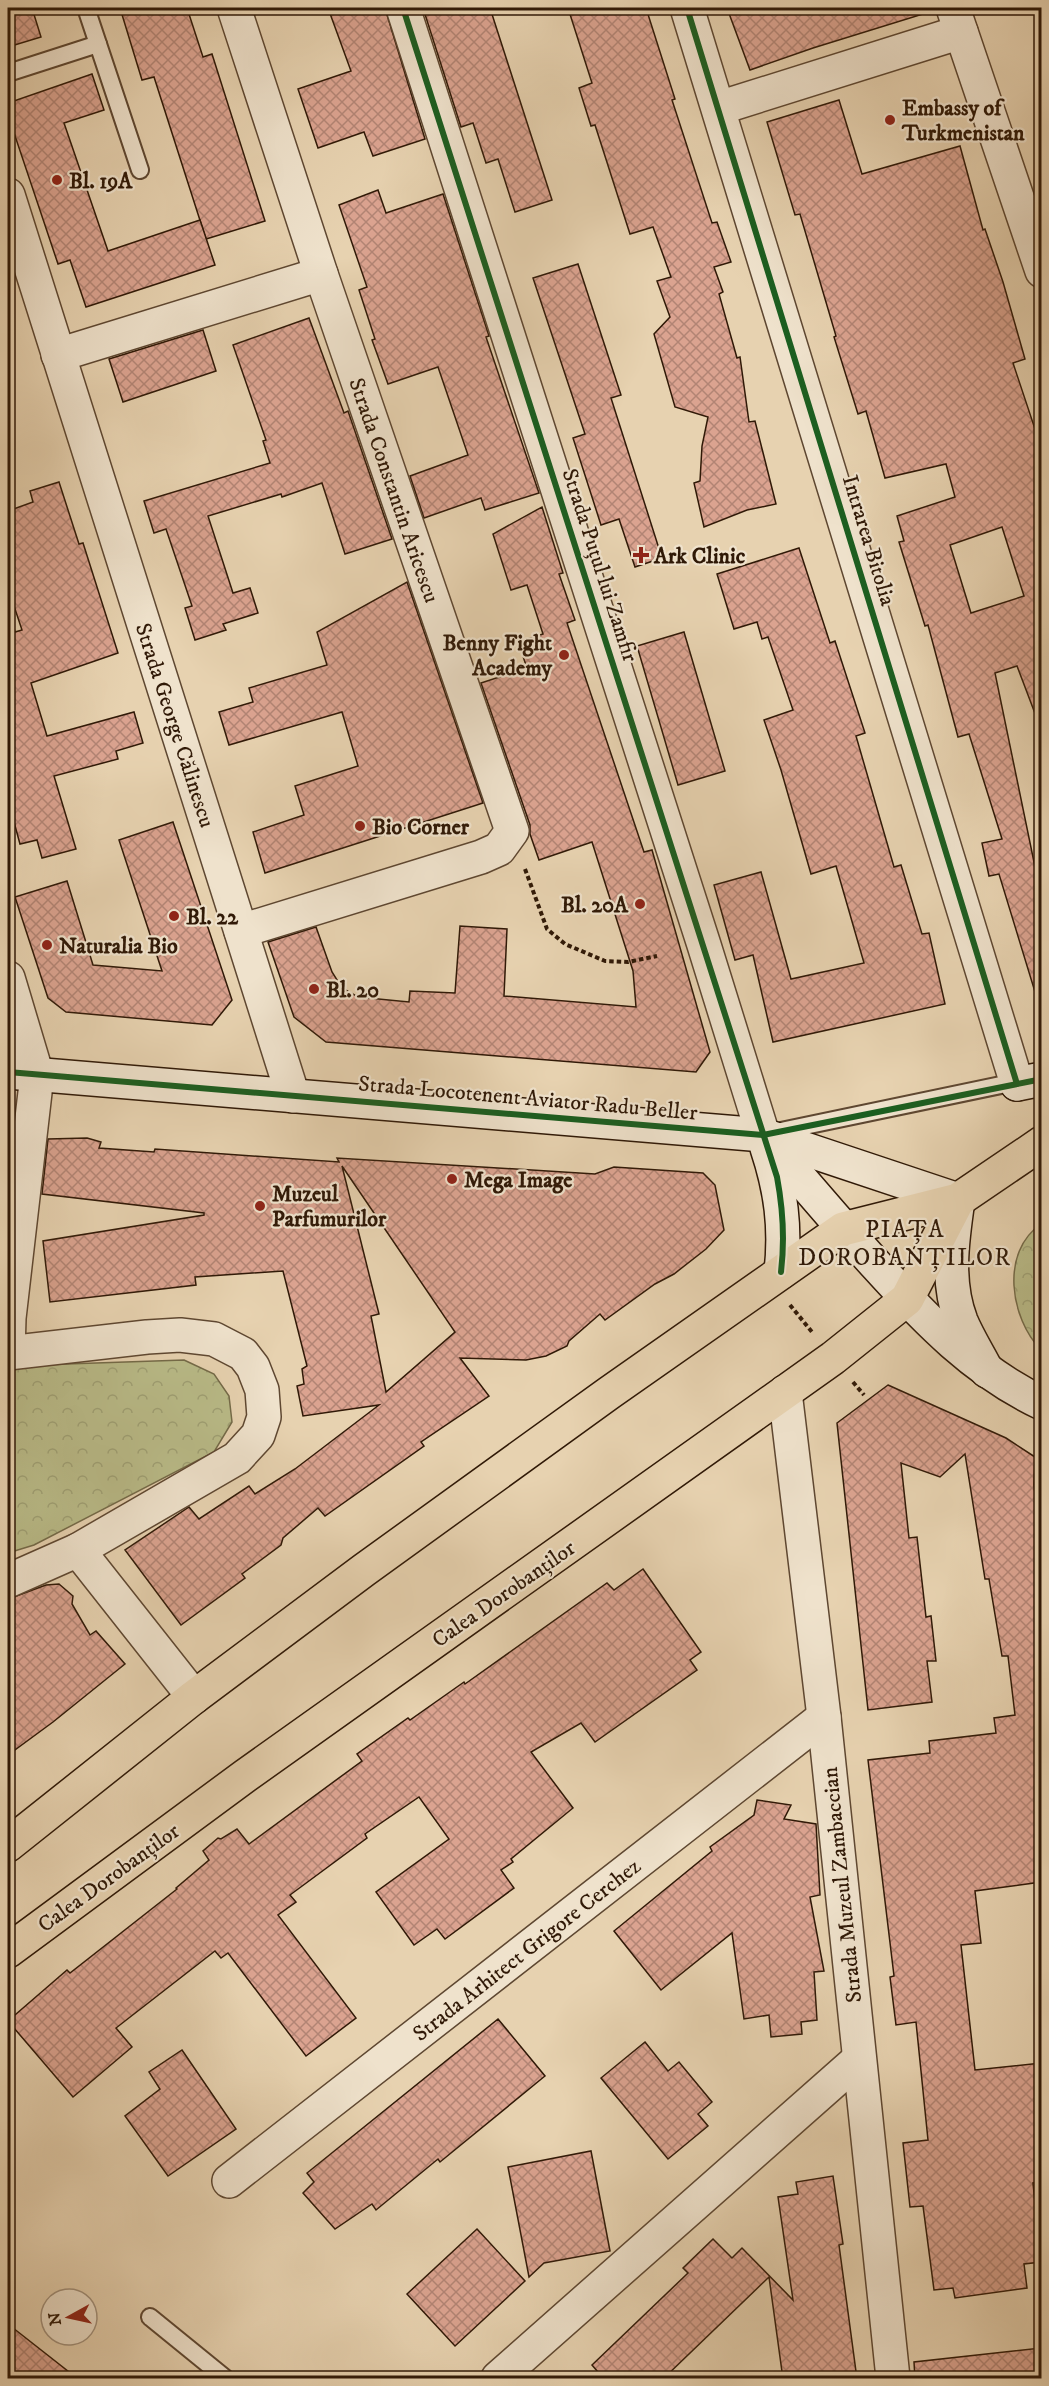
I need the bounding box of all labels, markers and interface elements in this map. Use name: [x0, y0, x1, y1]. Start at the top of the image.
place label: Embassy of Turkmenistan: [901, 95, 1025, 147]
marker: Embassy of Turkmenistan: [883, 113, 897, 127]
place label: Bl. 19A: [69, 168, 133, 195]
marker: Bl. 19A: [50, 173, 64, 187]
street label: Strada Constantin Aricescu: [342, 375, 445, 606]
street label: Strada Puțul lui Zamfir: [556, 465, 644, 666]
street label: Intrarea Bitolia: [836, 472, 901, 610]
place label: Ark Clinic: [653, 543, 746, 570]
marker: Ark Clinic: [632, 546, 650, 564]
street label: Strada George Călinescu: [129, 620, 220, 831]
place label: Benny Fight Academy: [443, 630, 553, 682]
marker: Benny Fight Academy: [557, 648, 571, 662]
place label: Bio Corner: [372, 814, 470, 841]
marker: Bio Corner: [353, 819, 367, 833]
place label: Bl. 20A: [561, 892, 629, 919]
marker: Bl. 20A: [633, 897, 647, 911]
place label: Bl. 22: [186, 904, 239, 931]
marker: Bl. 22: [167, 909, 181, 923]
place label: Naturalia Bio: [59, 933, 178, 960]
marker: Naturalia Bio: [40, 938, 54, 952]
place label: Bl. 20: [326, 977, 379, 1004]
marker: Bl. 20: [307, 982, 321, 996]
street label: Strada Locotenent Aviator Radu Beller: [357, 1070, 699, 1127]
place label: Mega Image: [464, 1167, 572, 1194]
marker: Mega Image: [445, 1172, 459, 1186]
place label: Muzeul Parfumurilor: [272, 1181, 387, 1233]
marker: Muzeul Parfumurilor: [253, 1199, 267, 1213]
district label: PIAȚA DOROBANȚILOR: [798, 1215, 1012, 1273]
street label: Calea Dorobanților: [427, 1534, 581, 1654]
street label: Strada Muzeul Zambaccian: [817, 1765, 868, 2004]
street label: Calea Dorobanților: [33, 1817, 186, 1939]
street label: Strada Arhitect Grigore Cerchez: [408, 1853, 647, 2048]
north arrow: [39, 2287, 99, 2347]
text: N: [44, 2311, 66, 2327]

